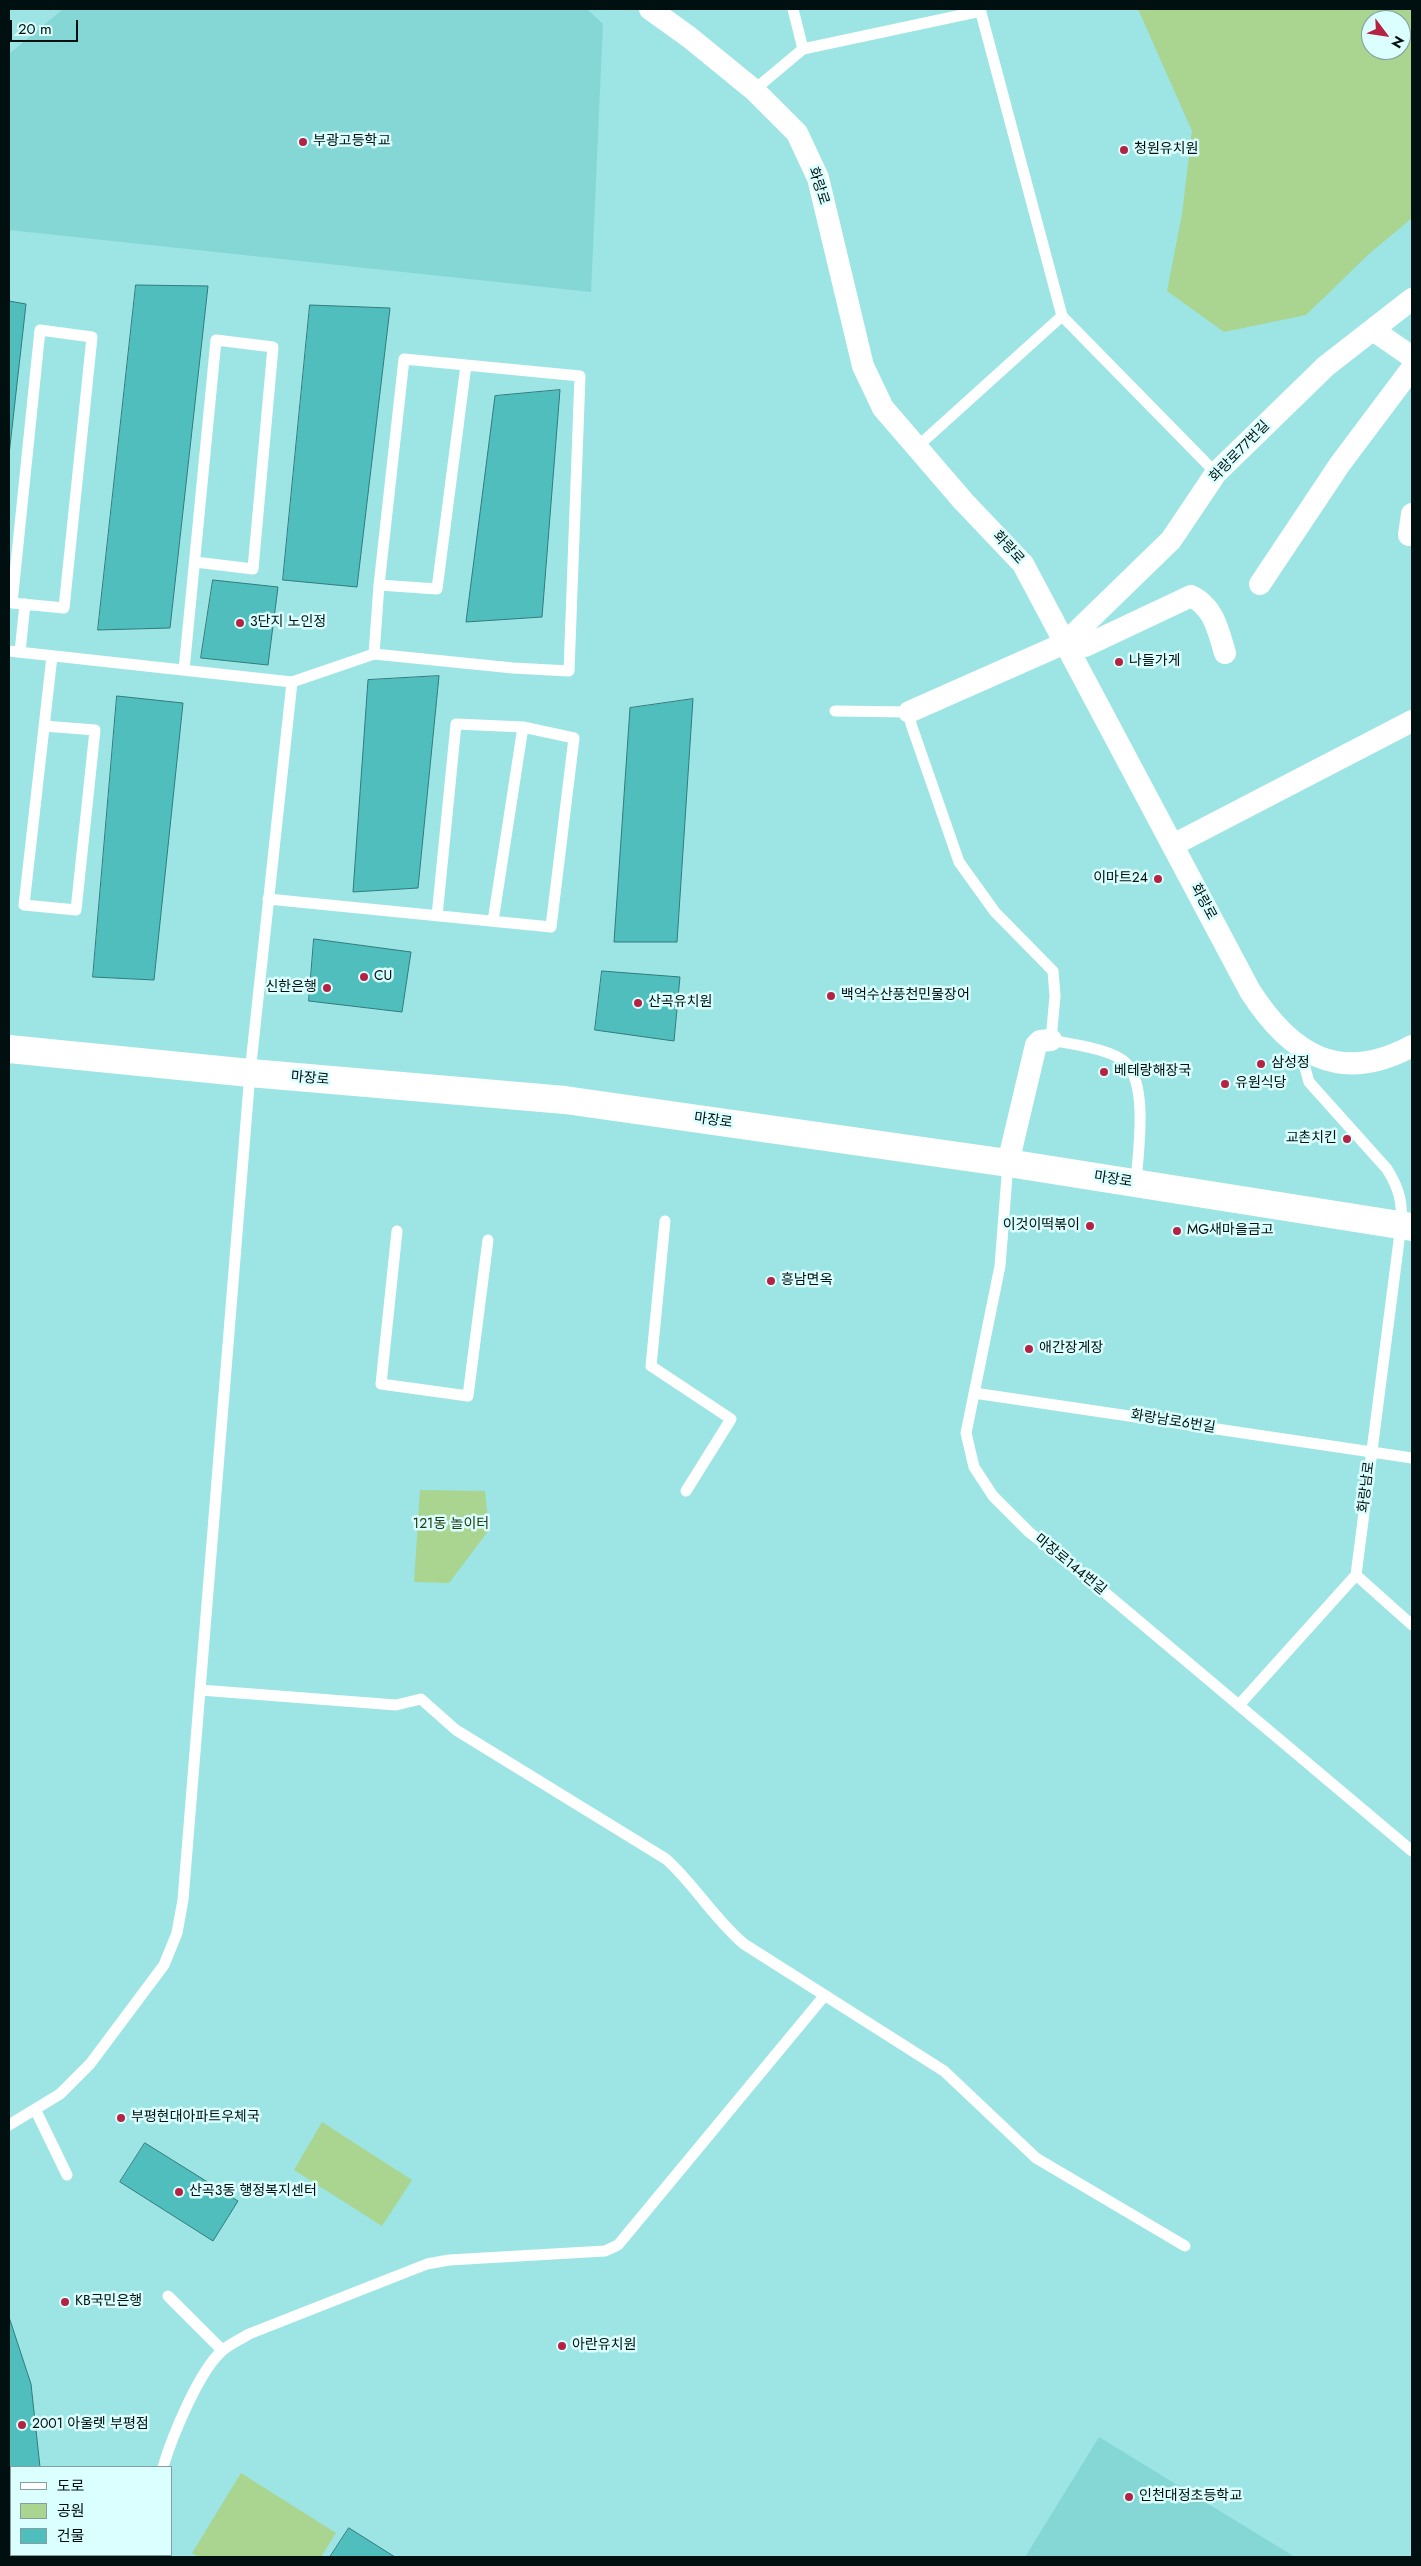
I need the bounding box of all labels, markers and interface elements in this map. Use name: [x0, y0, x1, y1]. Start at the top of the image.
scale bar: [12, 10, 80, 42]
north arrow: [1361, 10, 1411, 60]
text: 20 m: [18, 18, 52, 40]
text: N: [1387, 32, 1409, 52]
place label: 부광고등학교: [313, 134, 390, 150]
marker: 부광고등학교: [297, 136, 309, 148]
place label: 청원유치원: [1134, 142, 1198, 158]
marker: 청원유치원: [1118, 144, 1130, 156]
street label: 화랑로: [804, 165, 832, 207]
street label: 화랑로77번길: [1206, 418, 1274, 486]
street label: 화랑로: [989, 528, 1027, 568]
place label: 3단지 노인정: [250, 615, 326, 631]
marker: 3단지 노인정: [234, 617, 246, 629]
place label: 나들가게: [1129, 654, 1181, 670]
marker: 나들가게: [1113, 656, 1125, 668]
place label: 이마트24: [1093, 871, 1148, 887]
marker: 이마트24: [1152, 873, 1164, 885]
street label: 화랑로: [1187, 881, 1219, 923]
place label: CU: [374, 969, 392, 985]
marker: CU: [358, 971, 370, 983]
place label: 신한은행: [265, 980, 317, 996]
marker: 신한은행: [321, 982, 333, 994]
place label: 백억수산풍천민물장어: [841, 988, 970, 1004]
marker: 백억수산풍천민물장어: [825, 990, 837, 1002]
place label: 산곡유치원: [648, 995, 712, 1011]
marker: 산곡유치원: [632, 997, 644, 1009]
place label: 삼성정: [1271, 1056, 1310, 1072]
marker: 삼성정: [1255, 1058, 1267, 1070]
place label: 베테랑해장국: [1114, 1064, 1191, 1080]
marker: 베테랑해장국: [1098, 1066, 1110, 1078]
street label: 마장로: [290, 1069, 330, 1089]
place label: 유원식당: [1235, 1076, 1287, 1092]
marker: 유원식당: [1219, 1078, 1231, 1090]
street label: 마장로: [693, 1110, 733, 1132]
place label: 교촌치킨: [1285, 1131, 1337, 1147]
marker: 교촌치킨: [1341, 1133, 1353, 1145]
street label: 마장로: [1093, 1169, 1133, 1191]
place label: 이것이떡볶이: [1003, 1218, 1080, 1234]
marker: 이것이떡볶이: [1084, 1220, 1096, 1232]
place label: MG새마을금고: [1187, 1223, 1274, 1239]
marker: MG새마을금고: [1171, 1225, 1183, 1237]
place label: 흥남면옥: [781, 1273, 833, 1289]
marker: 흥남면옥: [765, 1275, 777, 1287]
place label: 애간장게장: [1039, 1341, 1103, 1357]
marker: 애간장게장: [1023, 1343, 1035, 1355]
street label: 화랑남로6번길: [1130, 1407, 1216, 1437]
street label: 화랑남로: [1356, 1460, 1378, 1514]
park label: 121동 놀이터: [413, 1517, 489, 1533]
street label: 마장로144번길: [1031, 1531, 1109, 1599]
place label: 부평현대아파트우체국: [131, 2110, 260, 2126]
marker: 부평현대아파트우체국: [115, 2112, 127, 2124]
place label: 산곡3동 행정복지센터: [189, 2184, 317, 2200]
marker: 산곡3동 행정복지센터: [173, 2186, 185, 2198]
place label: KB국민은행: [75, 2294, 142, 2310]
marker: KB국민은행: [59, 2296, 71, 2308]
place label: 아란유치원: [572, 2338, 636, 2354]
marker: 아란유치원: [556, 2340, 568, 2352]
place label: 2001 아울렛 부평점: [32, 2417, 149, 2433]
marker: 2001 아울렛 부평점: [16, 2419, 28, 2431]
legend: [10, 2466, 172, 2556]
text: 도로: [57, 2475, 85, 2497]
place label: 인천대정초등학교: [1139, 2489, 1242, 2505]
marker: 인천대정초등학교: [1123, 2491, 1135, 2503]
text: 공원: [57, 2500, 85, 2522]
text: 건물: [57, 2525, 85, 2547]

